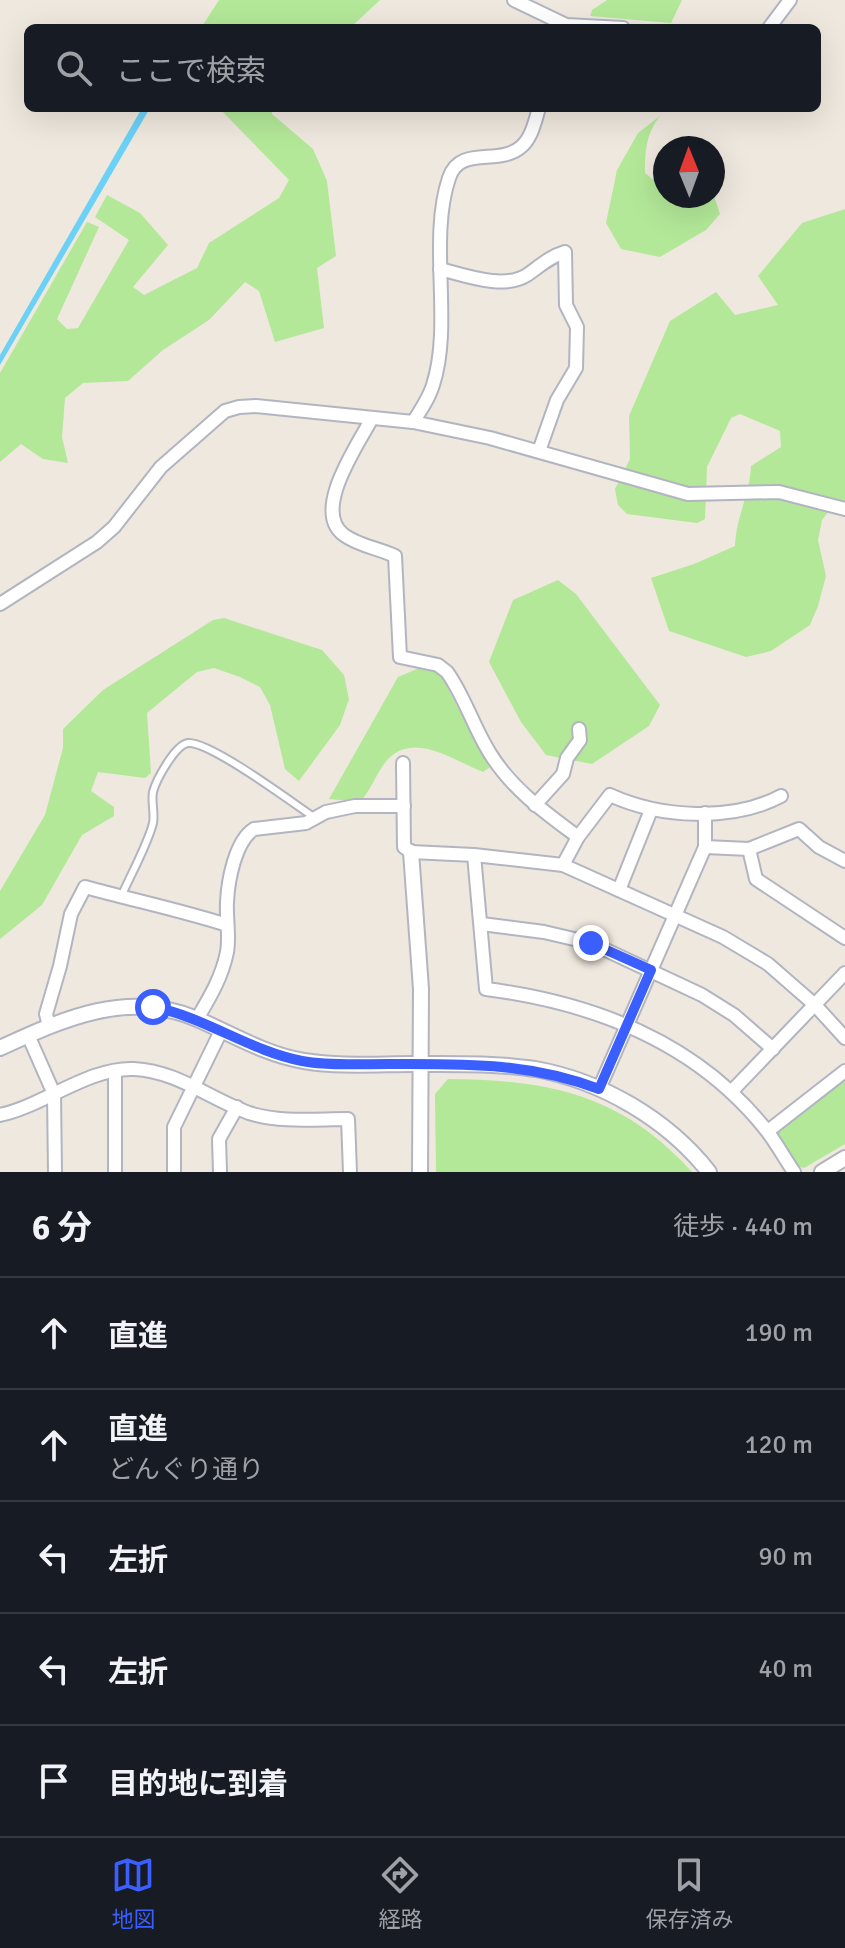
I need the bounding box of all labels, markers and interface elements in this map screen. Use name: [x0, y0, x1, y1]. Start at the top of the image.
search box: [24, 24, 821, 112]
icon: search: [52, 46, 96, 90]
text: ここで検索: [116, 53, 266, 90]
north arrow: [653, 136, 725, 208]
route end: [573, 925, 609, 961]
route start: [135, 989, 171, 1025]
text: 6 分: [32, 1207, 92, 1249]
text: 徒歩 · 440 m: [673, 1211, 813, 1243]
icon: ahead: [32, 1311, 76, 1355]
text: 190 m: [744, 1317, 813, 1349]
text: 直進: [108, 1318, 168, 1355]
text: 直進: [108, 1411, 168, 1448]
icon: ahead: [32, 1423, 76, 1467]
text: 120 m: [744, 1429, 813, 1461]
text: どんぐり通り: [108, 1454, 264, 1486]
icon: left: [32, 1535, 76, 1579]
text: 90 m: [758, 1541, 813, 1573]
text: 左折: [108, 1542, 168, 1579]
icon: left: [32, 1647, 76, 1691]
text: 40 m: [758, 1653, 813, 1685]
text: 左折: [108, 1654, 168, 1691]
icon: arrive: [32, 1759, 76, 1803]
text: 目的地に到着: [108, 1766, 288, 1803]
tab: 地図: [111, 1853, 156, 1933]
tab: 経路: [378, 1853, 423, 1933]
tab: 保存済み: [645, 1853, 734, 1933]

